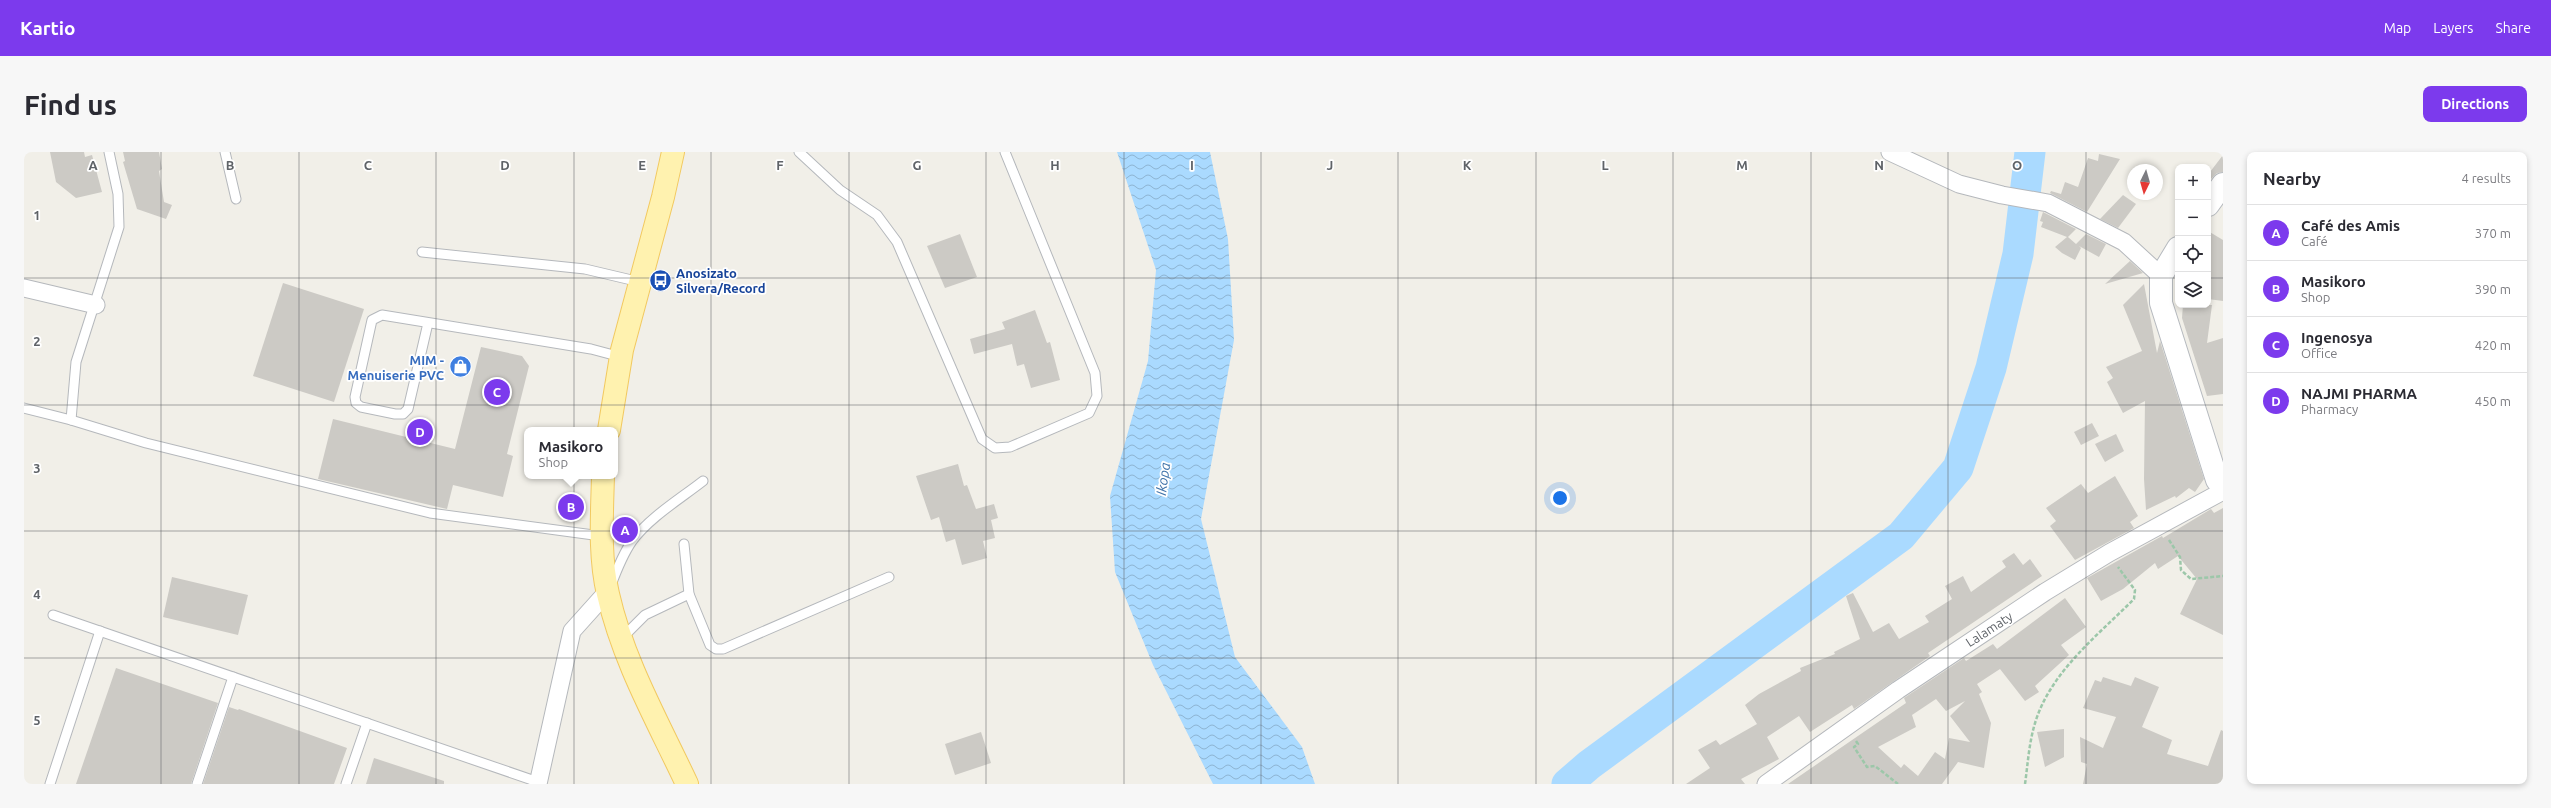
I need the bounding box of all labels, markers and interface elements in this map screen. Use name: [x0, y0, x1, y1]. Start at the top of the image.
text: Kartio: [20, 17, 76, 39]
text: Map: [2384, 20, 2411, 36]
text: Layers: [2433, 20, 2473, 36]
text: Share: [2495, 20, 2531, 36]
button: Directions: [2423, 86, 2527, 122]
text: Find us: [24, 89, 117, 120]
text: A: [88, 158, 98, 172]
text: B: [226, 158, 235, 172]
text: C: [364, 158, 373, 172]
text: D: [500, 158, 510, 172]
text: E: [638, 158, 646, 172]
text: F: [776, 158, 784, 172]
text: G: [913, 158, 922, 172]
text: H: [1050, 158, 1060, 172]
text: I: [1190, 158, 1194, 172]
text: J: [1327, 158, 1333, 172]
text: K: [1463, 158, 1472, 172]
text: L: [1601, 158, 1609, 172]
text: M: [1736, 158, 1748, 172]
text: N: [1874, 158, 1884, 172]
text: O: [2012, 158, 2022, 172]
north arrow: [2127, 164, 2163, 200]
map controls: [2175, 164, 2211, 308]
button: +: [2175, 164, 2211, 200]
text: Nearby: [2263, 169, 2321, 188]
text: 4 results: [2461, 171, 2511, 185]
button: −: [2175, 200, 2211, 236]
text: 1: [33, 208, 41, 222]
text: Café des Amis: [2301, 217, 2400, 234]
text: A: [2271, 226, 2281, 240]
text: 370 m: [2475, 226, 2511, 240]
text: Café: [2301, 234, 2328, 248]
button: locate: [2175, 236, 2211, 272]
place label: Anosizato Silvera/Record: [676, 266, 766, 295]
bus stop icon: Anosizato Silvera/Record: [648, 267, 674, 293]
button: layers: [2175, 272, 2211, 308]
text: Masikoro: [2301, 273, 2366, 290]
text: B: [2272, 282, 2280, 296]
text: 390 m: [2475, 282, 2511, 296]
text: Shop: [2301, 290, 2330, 304]
text: Ingenosya: [2301, 329, 2373, 346]
text: 2: [33, 334, 41, 348]
text: C: [2272, 338, 2280, 352]
text: 420 m: [2475, 338, 2511, 352]
text: Office: [2301, 346, 2337, 360]
place label: MIM - Menuiserie PVC: [348, 353, 445, 382]
shop icon: MIM - Menuiserie PVC: [447, 354, 473, 380]
pin: C: [484, 377, 510, 407]
text: NAJMI PHARMA: [2301, 385, 2417, 402]
text: D: [2271, 394, 2281, 408]
text: 450 m: [2475, 394, 2511, 408]
text: Pharmacy: [2301, 402, 2358, 416]
pin: D: [407, 417, 433, 447]
popup: [524, 427, 618, 479]
text: Masikoro: [539, 438, 603, 455]
text: Shop: [539, 455, 568, 469]
text: 3: [33, 461, 41, 475]
water label: Ikopa: [1153, 461, 1173, 496]
your location: [1550, 488, 1570, 508]
pin: B: [558, 492, 584, 522]
pin: A: [612, 515, 638, 545]
text: 4: [33, 587, 41, 601]
street label: Lalamaty: [1963, 609, 2015, 649]
text: 5: [33, 713, 41, 727]

